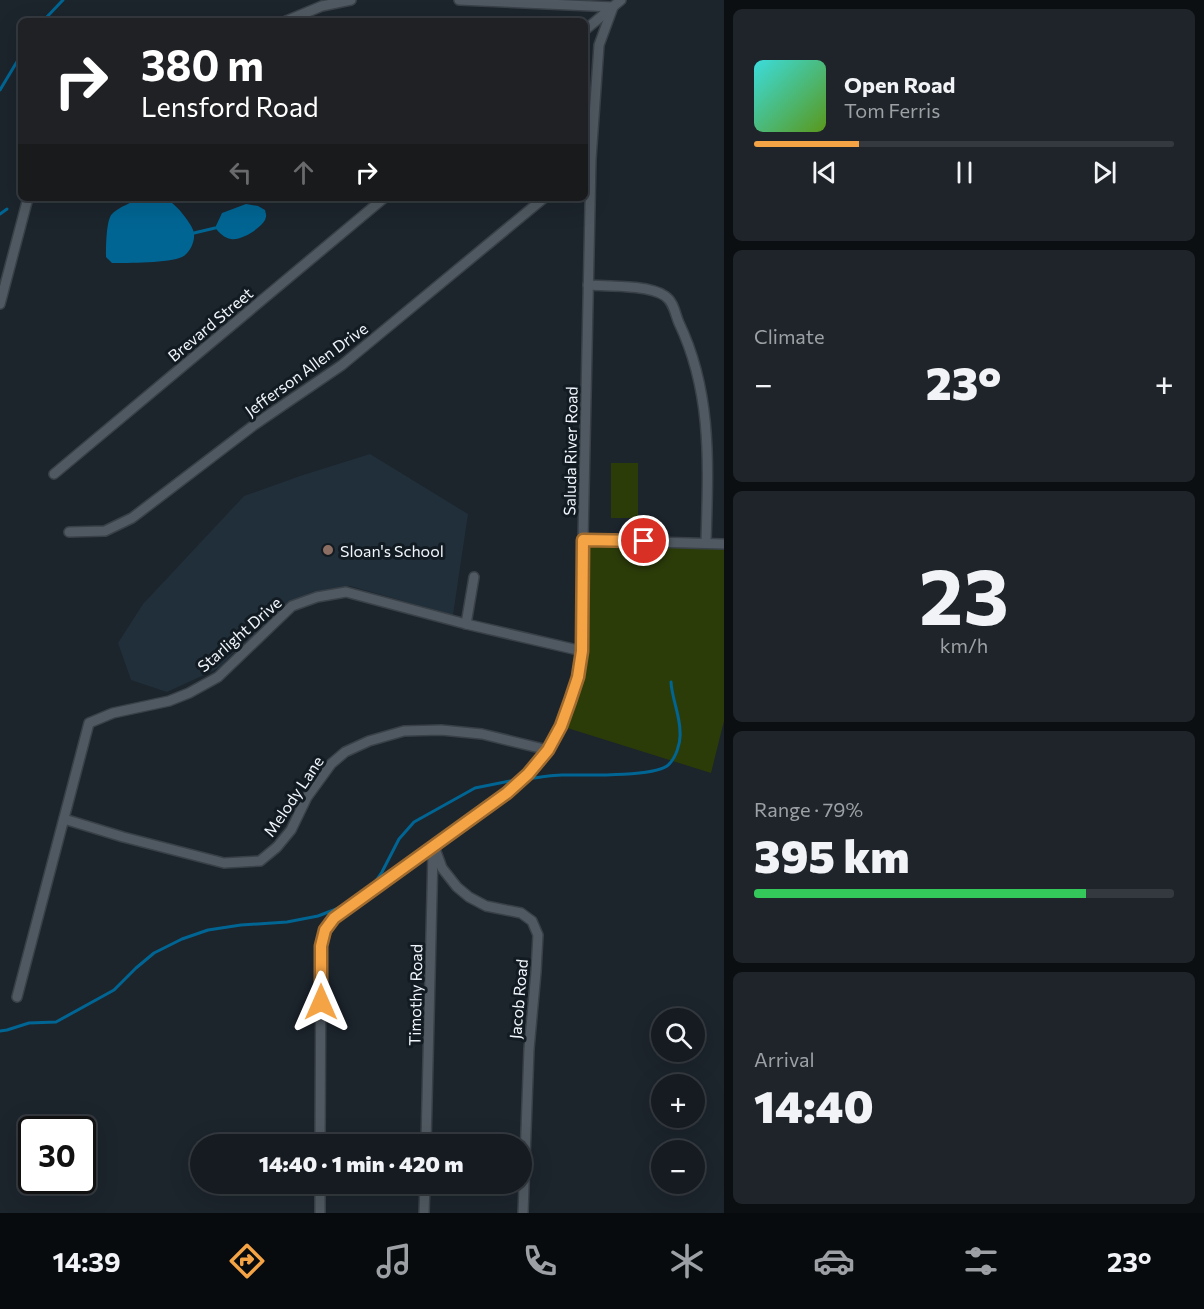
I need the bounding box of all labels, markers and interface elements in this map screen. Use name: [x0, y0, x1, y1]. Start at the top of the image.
text: 380 m: [141, 38, 264, 90]
icon: right: [42, 42, 120, 120]
text: Open Road: [844, 71, 955, 98]
text: Lensford Road: [141, 90, 319, 123]
text: Tom Ferris: [844, 98, 940, 122]
icon: left: [224, 156, 257, 189]
icon: ahead: [287, 156, 320, 189]
icon: right: [350, 156, 383, 189]
icon: previous: [808, 156, 841, 189]
icon: pause: [948, 156, 981, 189]
icon: next: [1088, 156, 1121, 189]
street label: Brevard Street: [164, 283, 257, 365]
street label: Jefferson Allen Drive: [241, 318, 371, 420]
text: Climate: [754, 324, 824, 348]
text: 23°: [926, 354, 1002, 409]
text: −: [754, 362, 773, 403]
text: +: [1155, 362, 1174, 403]
street label: Saluda River Road: [559, 386, 581, 516]
pin: [618, 515, 669, 566]
icon: arrive: [627, 524, 660, 557]
place label: Sloan's School: [340, 541, 444, 560]
marker: Sloan's School: [321, 543, 335, 557]
text: 23: [919, 546, 1009, 641]
street label: Starlight Drive: [193, 592, 285, 676]
text: km/h: [940, 633, 988, 657]
street label: Melody Lane: [259, 752, 327, 840]
text: Range · 79%: [754, 797, 863, 821]
text: 395 km: [754, 827, 910, 882]
street label: Timothy Road: [405, 944, 425, 1046]
street label: Jacob Road: [505, 958, 531, 1040]
position arrow: [289, 970, 353, 1034]
map controls: [651, 1008, 705, 1194]
button: search: [651, 1008, 705, 1062]
text: Arrival: [754, 1047, 815, 1071]
button: +: [651, 1074, 705, 1128]
text: 14:40: [754, 1077, 874, 1132]
speed limit sign: 30: [18, 1116, 96, 1194]
button: −: [651, 1140, 705, 1194]
text: 14:40 · 1 min · 420 m: [259, 1150, 463, 1177]
icon: directions: [226, 1240, 268, 1282]
icon: music: [373, 1240, 415, 1282]
icon: phone: [519, 1240, 561, 1282]
icon: climate: [666, 1240, 708, 1282]
icon: car: [813, 1240, 855, 1282]
icon: filters: [960, 1240, 1002, 1282]
text: 14:39: [52, 1245, 121, 1278]
text: 23°: [1107, 1245, 1151, 1278]

